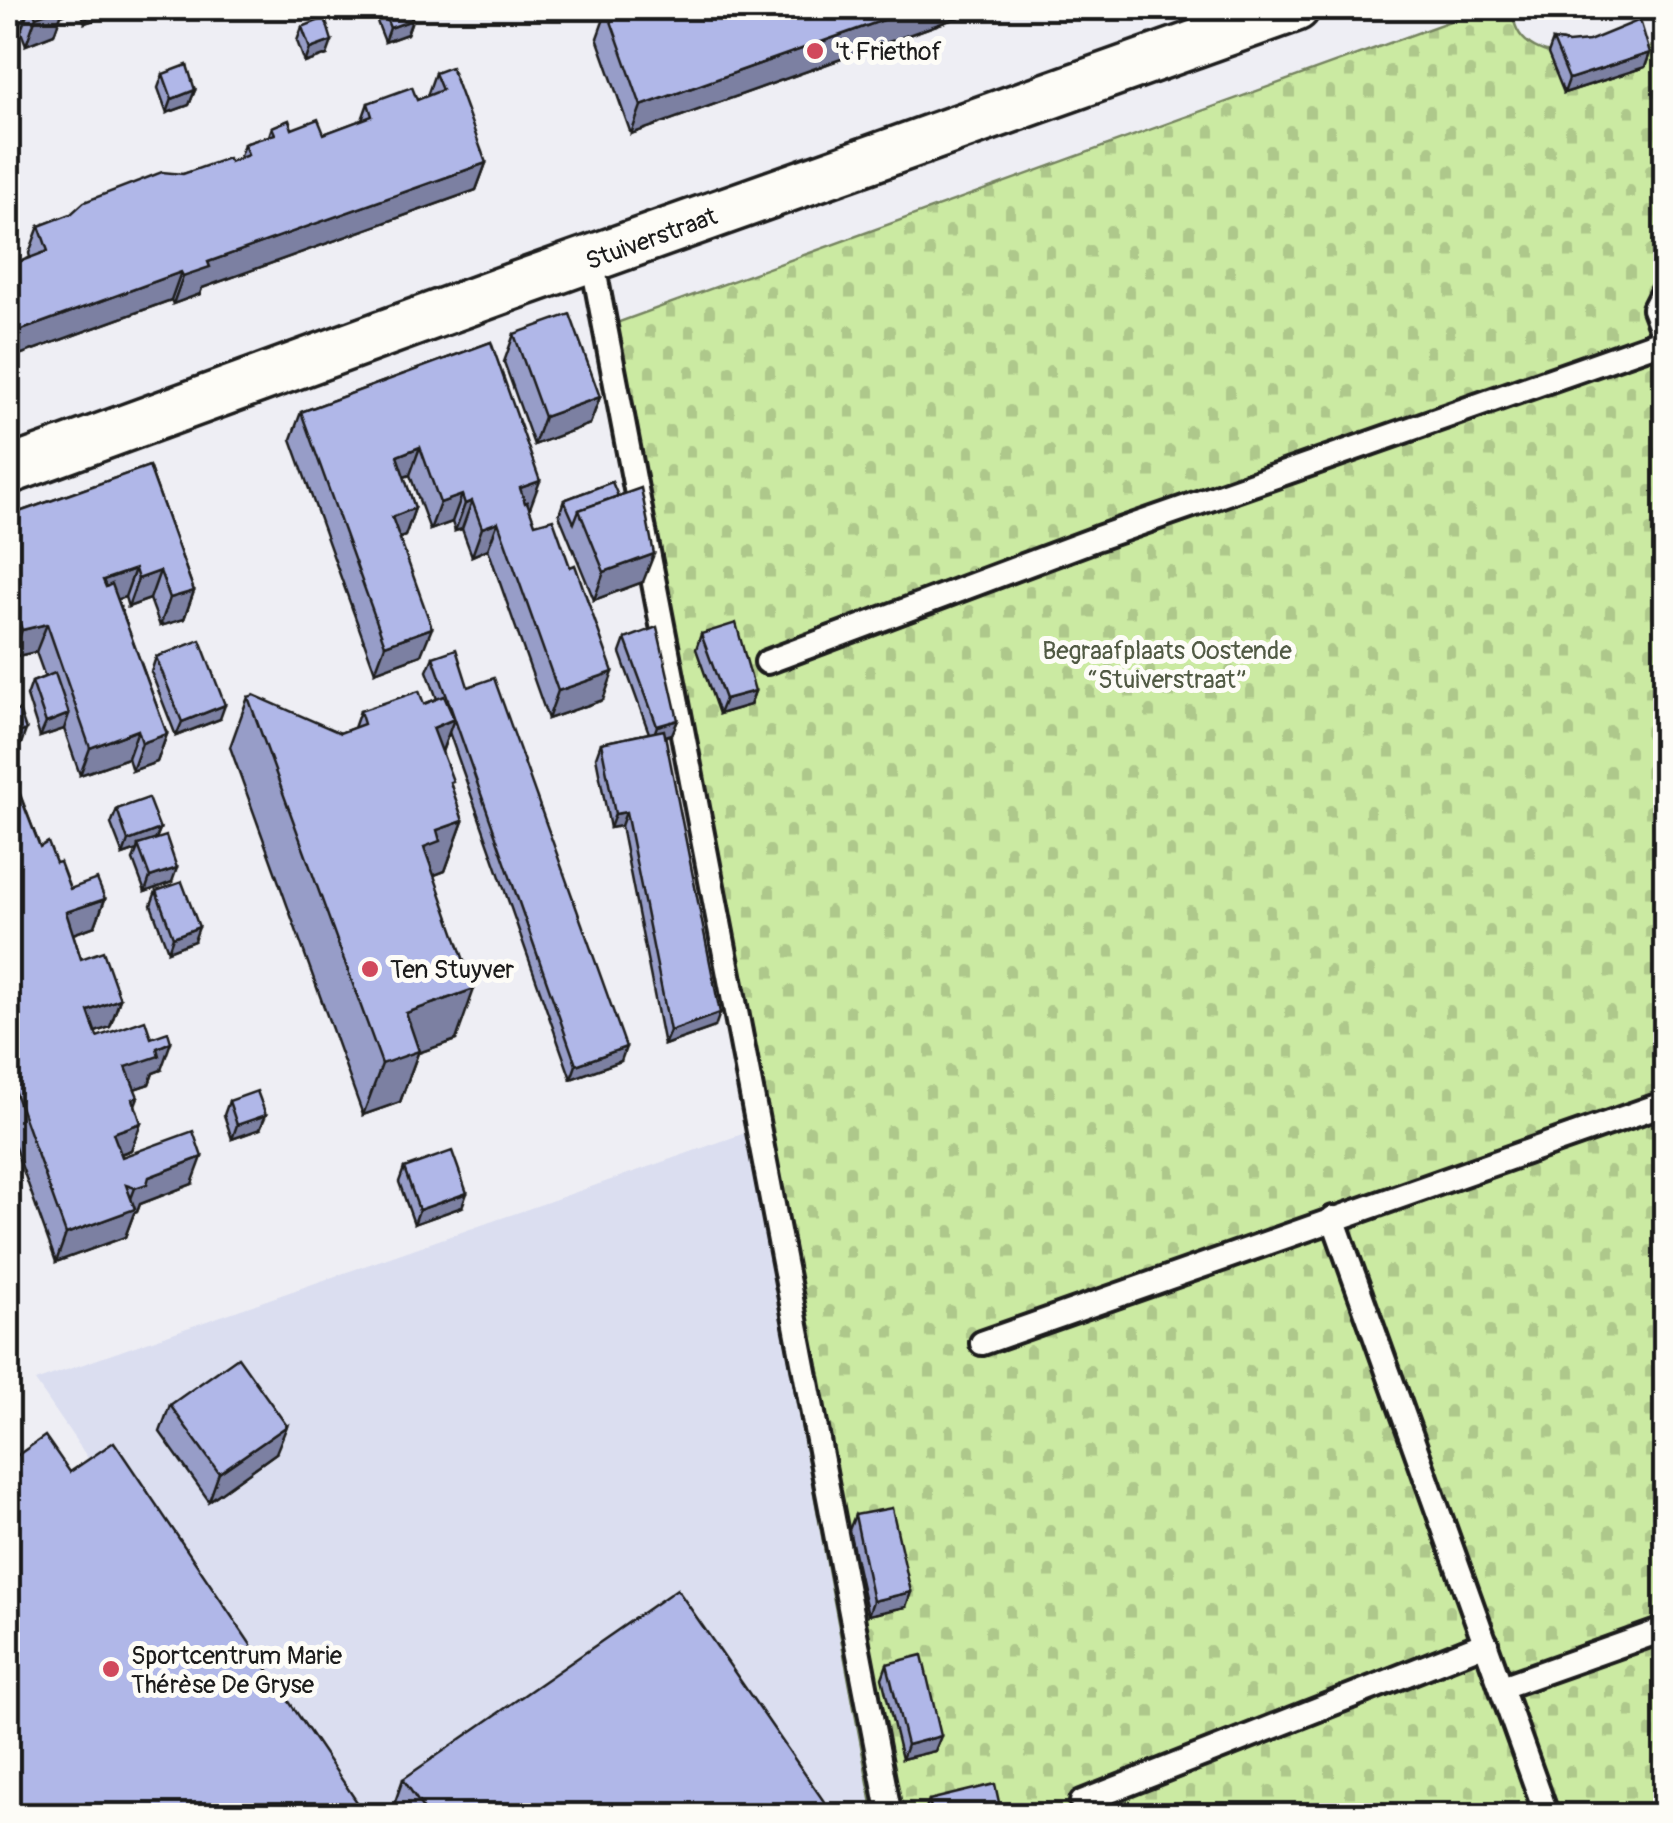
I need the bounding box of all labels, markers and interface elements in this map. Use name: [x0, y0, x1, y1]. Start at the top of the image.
place label: 't Friethof: [835, 37, 942, 68]
marker: 't Friethof: [804, 40, 826, 62]
street label: Stuiverstraat: [582, 201, 722, 278]
park label: Begraafplaats Oostende “Stuiverstraat”: [1042, 636, 1292, 696]
place label: Ten Stuyver: [390, 955, 514, 986]
marker: Ten Stuyver: [359, 958, 381, 980]
place label: Sportcentrum Marie Thérèse De Gryse: [131, 1641, 343, 1701]
marker: Sportcentrum Marie Thérèse De Gryse: [100, 1658, 122, 1680]

